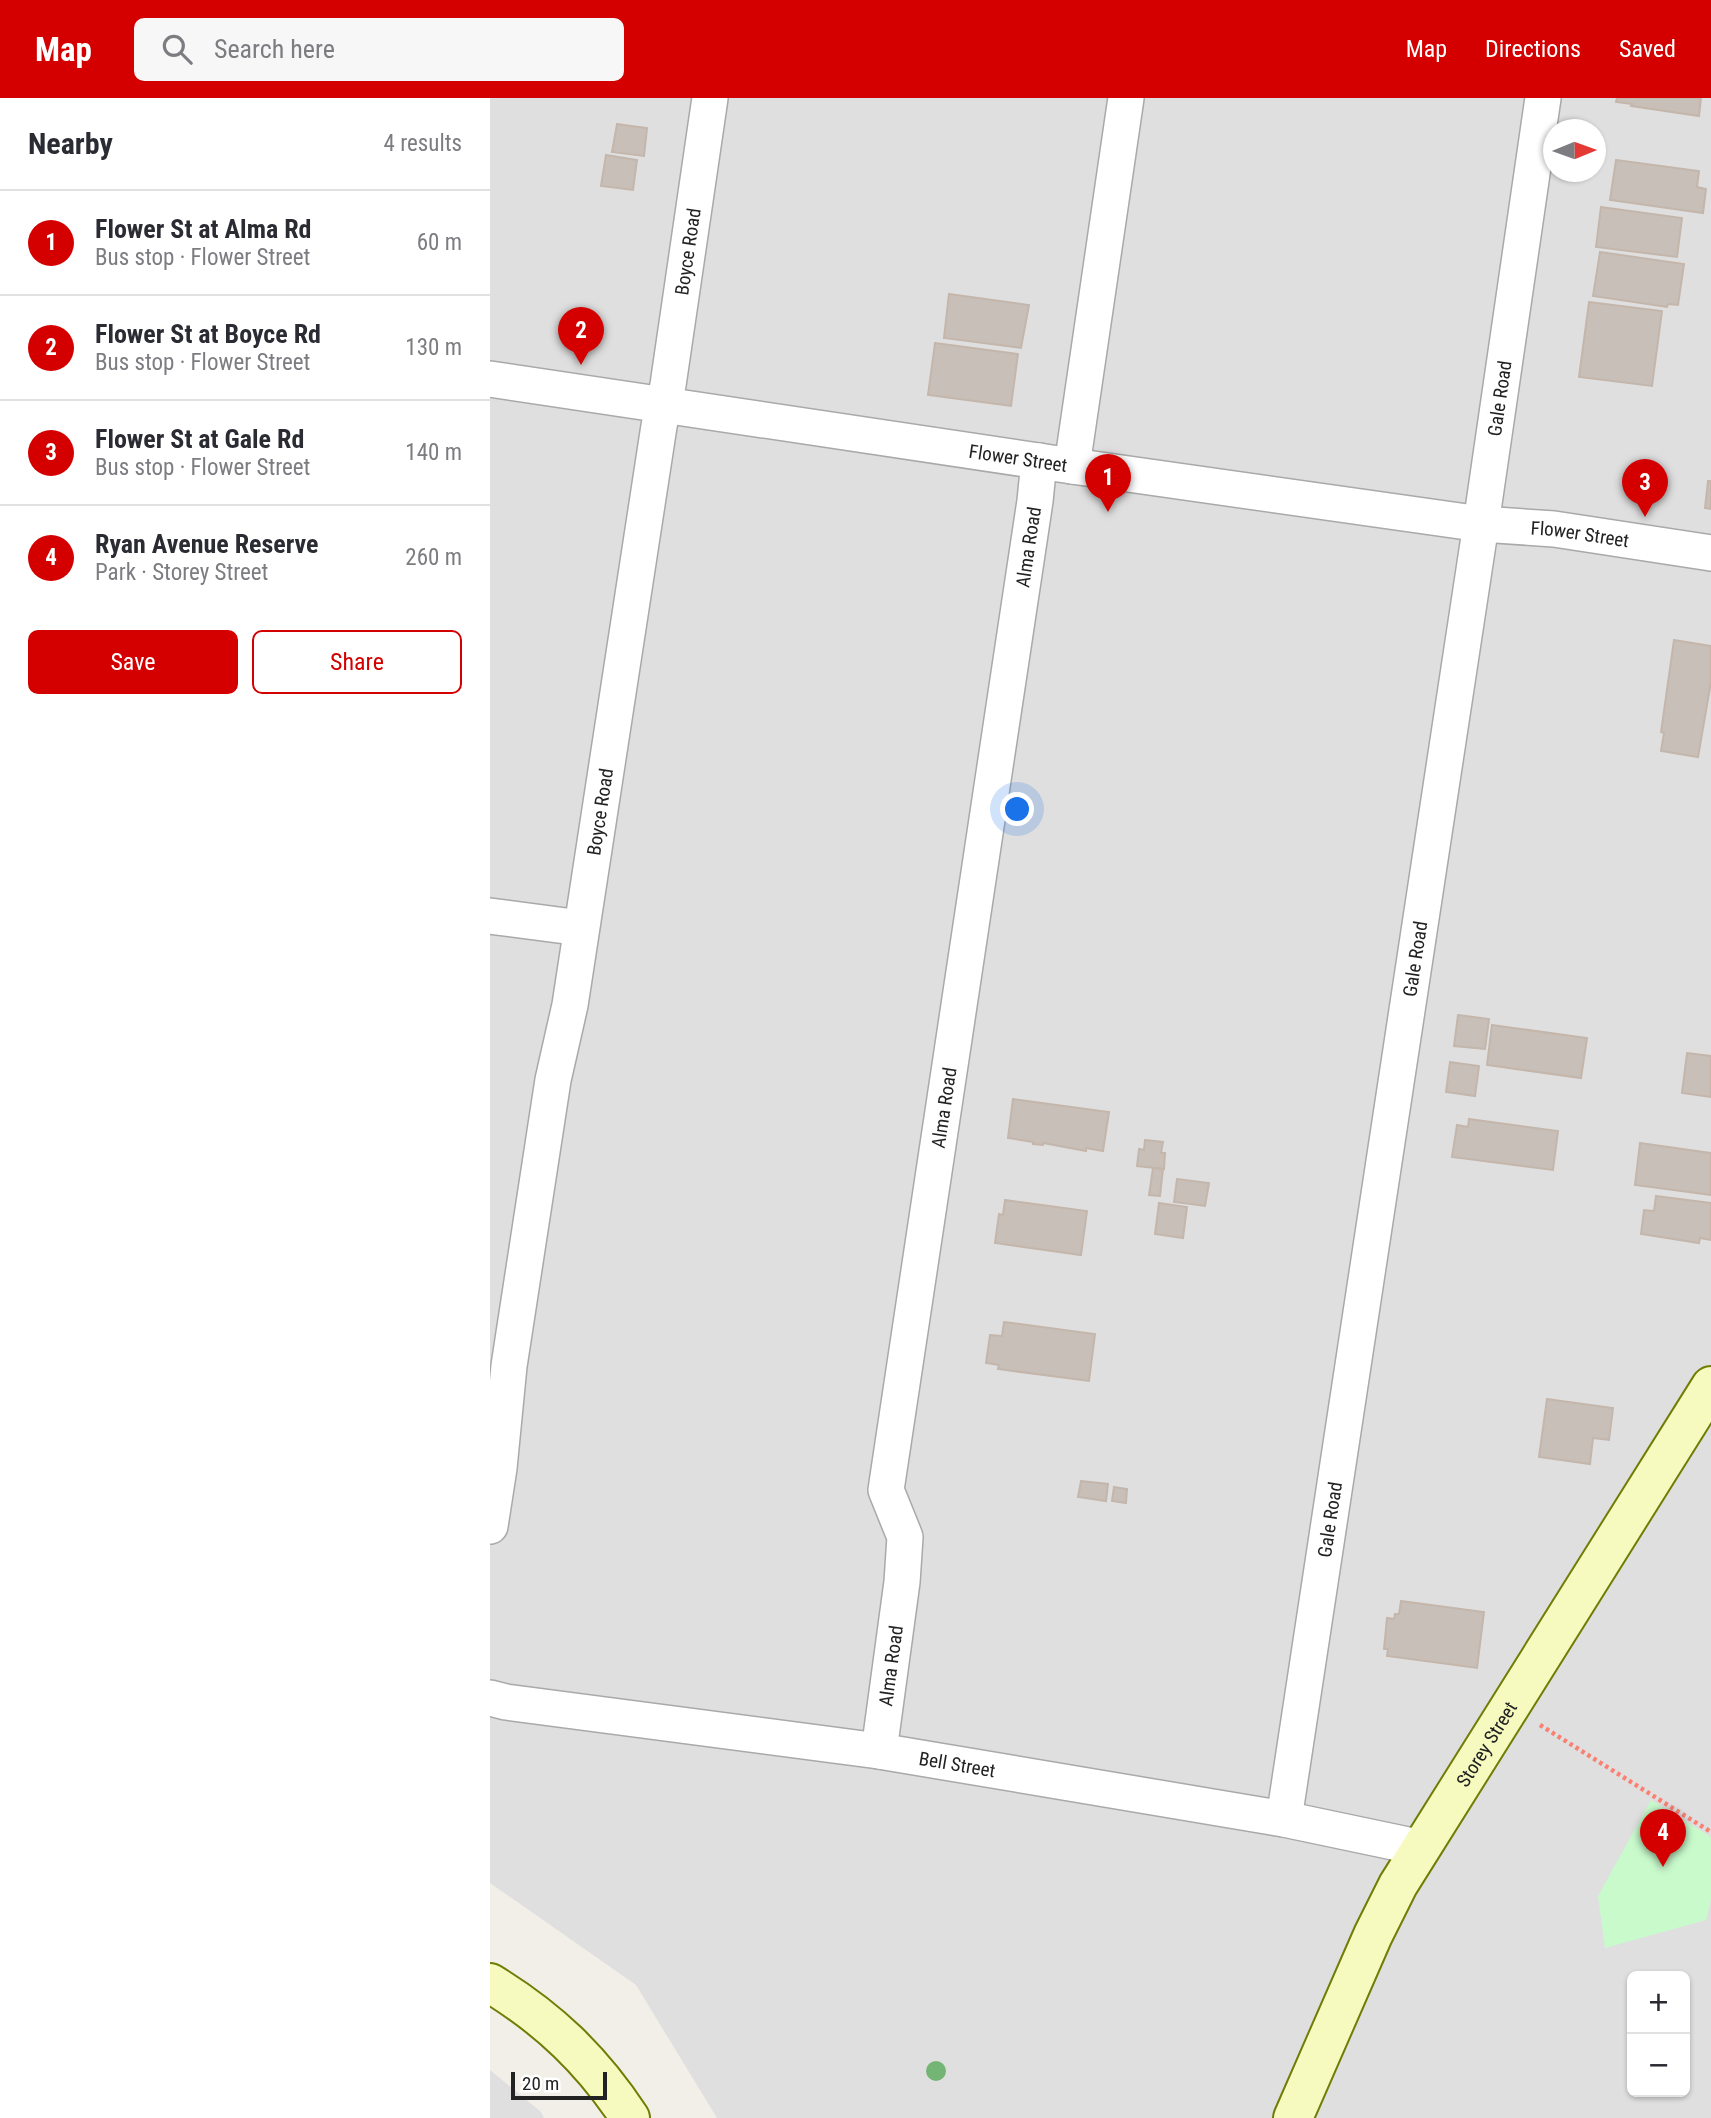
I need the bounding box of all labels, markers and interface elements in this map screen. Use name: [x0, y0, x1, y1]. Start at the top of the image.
search box: [134, 18, 624, 81]
text: Map: [35, 30, 92, 69]
icon: search: [158, 30, 196, 68]
text: Search here: [214, 34, 335, 64]
text: Map: [1406, 35, 1447, 63]
text: Directions: [1485, 35, 1581, 63]
text: Saved: [1619, 35, 1676, 63]
north arrow: [1543, 119, 1606, 182]
text: Nearby: [28, 126, 113, 161]
text: 4 results: [384, 130, 462, 157]
street label: Boyce Road: [670, 207, 706, 297]
text: Flower St at Alma Rd: [95, 214, 311, 244]
text: 1: [45, 229, 57, 256]
text: 60 m: [417, 229, 462, 256]
text: Bus stop · Flower Street: [95, 244, 310, 271]
pin: 2: [558, 307, 604, 365]
text: Flower St at Boyce Rd: [95, 319, 321, 349]
text: 2: [45, 334, 57, 361]
text: 130 m: [405, 334, 462, 361]
text: Bus stop · Flower Street: [95, 349, 310, 376]
street label: Gale Road: [1483, 359, 1517, 438]
text: Flower St at Gale Rd: [95, 424, 304, 454]
text: 3: [45, 439, 57, 466]
text: 140 m: [405, 439, 462, 466]
street label: Flower Street: [967, 440, 1069, 477]
text: Bus stop · Flower Street: [95, 454, 310, 481]
pin: 1: [1085, 454, 1131, 512]
pin: 3: [1622, 459, 1668, 517]
street label: Alma Road: [1011, 505, 1046, 589]
street label: Flower Street: [1530, 516, 1631, 552]
text: Ryan Avenue Reserve: [95, 529, 319, 559]
text: 4: [45, 544, 57, 571]
text: 260 m: [405, 544, 462, 571]
text: Park · Storey Street: [95, 559, 268, 586]
button: Save: [28, 630, 238, 694]
button: Share: [252, 630, 462, 694]
street label: Boyce Road: [582, 767, 618, 857]
your location: [1000, 792, 1034, 826]
street label: Gale Road: [1398, 920, 1432, 998]
street label: Alma Road: [927, 1066, 962, 1150]
street label: Gale Road: [1313, 1480, 1347, 1559]
street label: Alma Road: [874, 1624, 908, 1708]
street label: Storey Street: [1452, 1698, 1522, 1791]
street label: Bell Street: [917, 1747, 997, 1782]
pin: 4: [1640, 1809, 1686, 1867]
map controls: [1627, 1971, 1690, 2097]
button: +: [1627, 1971, 1690, 2034]
button: −: [1627, 2034, 1690, 2097]
scale bar: [511, 2069, 607, 2101]
text: 20 m: [522, 2072, 559, 2095]

